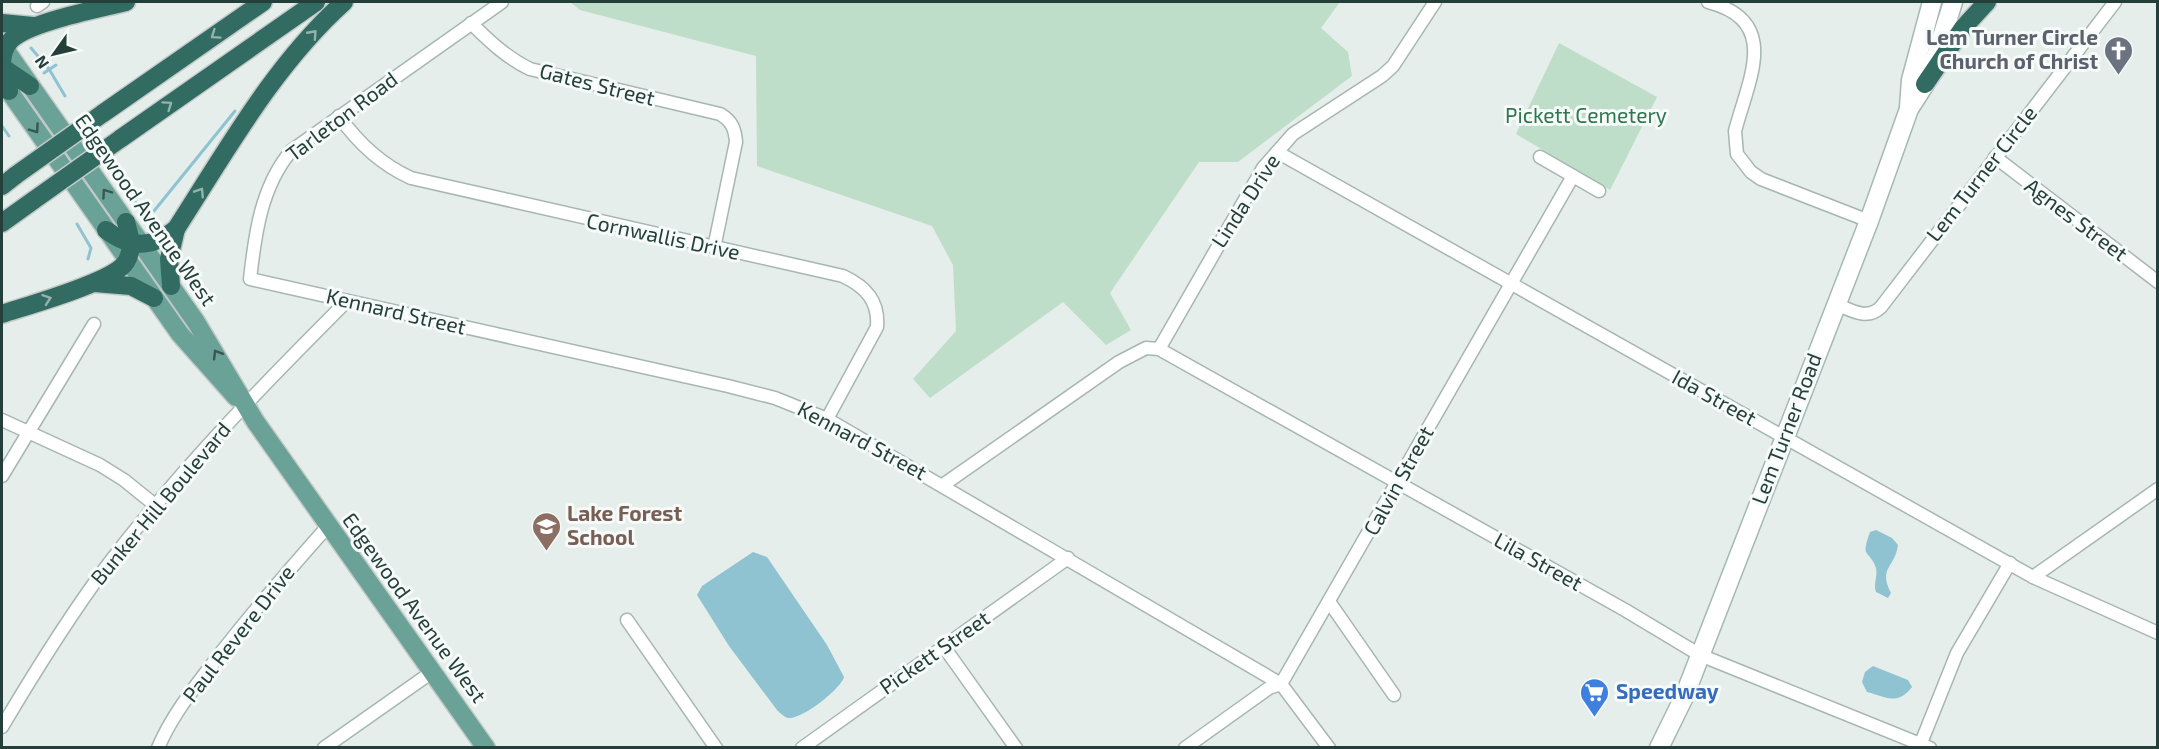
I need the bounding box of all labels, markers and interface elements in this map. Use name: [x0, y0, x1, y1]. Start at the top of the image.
north arrow: [24, 24, 84, 84]
place label: Lem Turner Circle Church of Christ: [1926, 24, 2098, 73]
one-way arrow: [211, 28, 222, 39]
one-way arrow: [305, 30, 316, 41]
church icon: Lem Turner Circle Church of Christ: [2103, 34, 2135, 76]
text: N: [30, 53, 52, 73]
street label: Gates Street: [537, 57, 657, 110]
street label: Tarleton Road: [281, 66, 402, 166]
one-way arrow: [161, 101, 172, 112]
street label: Lem Turner Circle: [1920, 101, 2041, 246]
park label: Pickett Cemetery: [1505, 102, 1667, 127]
street label: Edgewood Avenue West: [71, 108, 222, 310]
one-way arrow: [28, 123, 39, 134]
street label: Linda Drive: [1205, 149, 1284, 252]
street label: Agnes Street: [2021, 172, 2133, 265]
one-way arrow: [192, 188, 204, 198]
one-way arrow: [102, 189, 113, 200]
street label: Cornwallis Drive: [584, 207, 742, 264]
street label: Kennard Street: [324, 282, 469, 339]
one-way arrow: [41, 293, 52, 306]
street label: Lem Turner Road: [1745, 349, 1826, 508]
one-way arrow: [212, 350, 224, 360]
street label: Ida Street: [1668, 363, 1761, 430]
street label: Kennard Street: [794, 395, 932, 484]
street label: Bunker Hill Boulevard: [85, 417, 235, 589]
street label: Calvin Street: [1357, 421, 1438, 539]
place label: Lake Forest School: [567, 500, 682, 549]
street label: Edgewood Avenue West: [338, 507, 492, 707]
school or university icon: Lake Forest School: [530, 510, 562, 552]
street label: Lila Street: [1490, 526, 1587, 595]
street label: Paul Revere Drive: [177, 560, 299, 706]
street label: Pickett Street: [874, 605, 994, 699]
supermarket icon: Speedway: [1579, 676, 1611, 718]
place label: Speedway: [1616, 678, 1719, 704]

